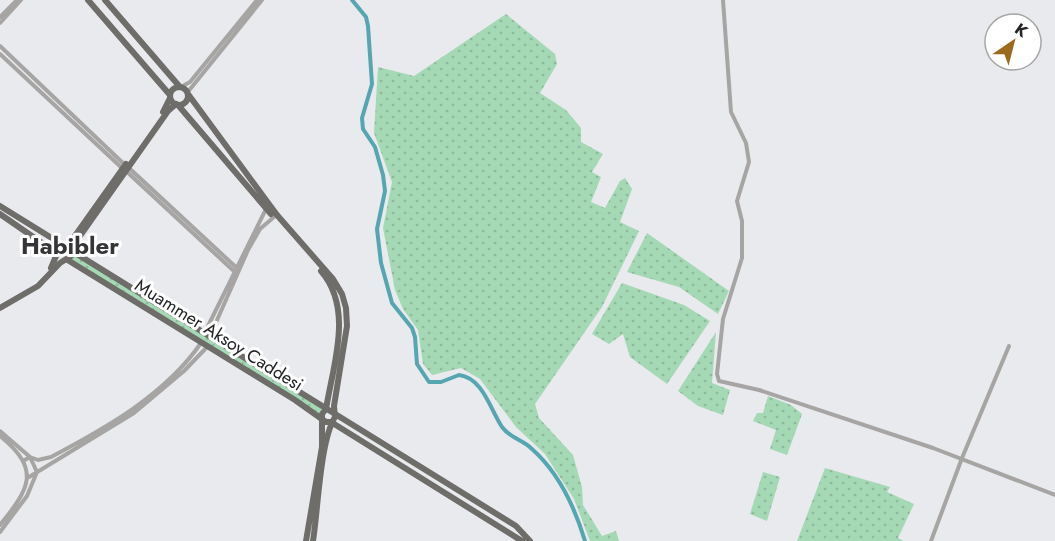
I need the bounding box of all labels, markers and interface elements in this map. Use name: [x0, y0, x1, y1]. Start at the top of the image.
north arrow: [983, 12, 1043, 72]
text: K: [1010, 17, 1033, 43]
district label: Habibler: [21, 228, 119, 263]
street label: Muammer Aksoy Caddesi: [130, 273, 308, 397]

